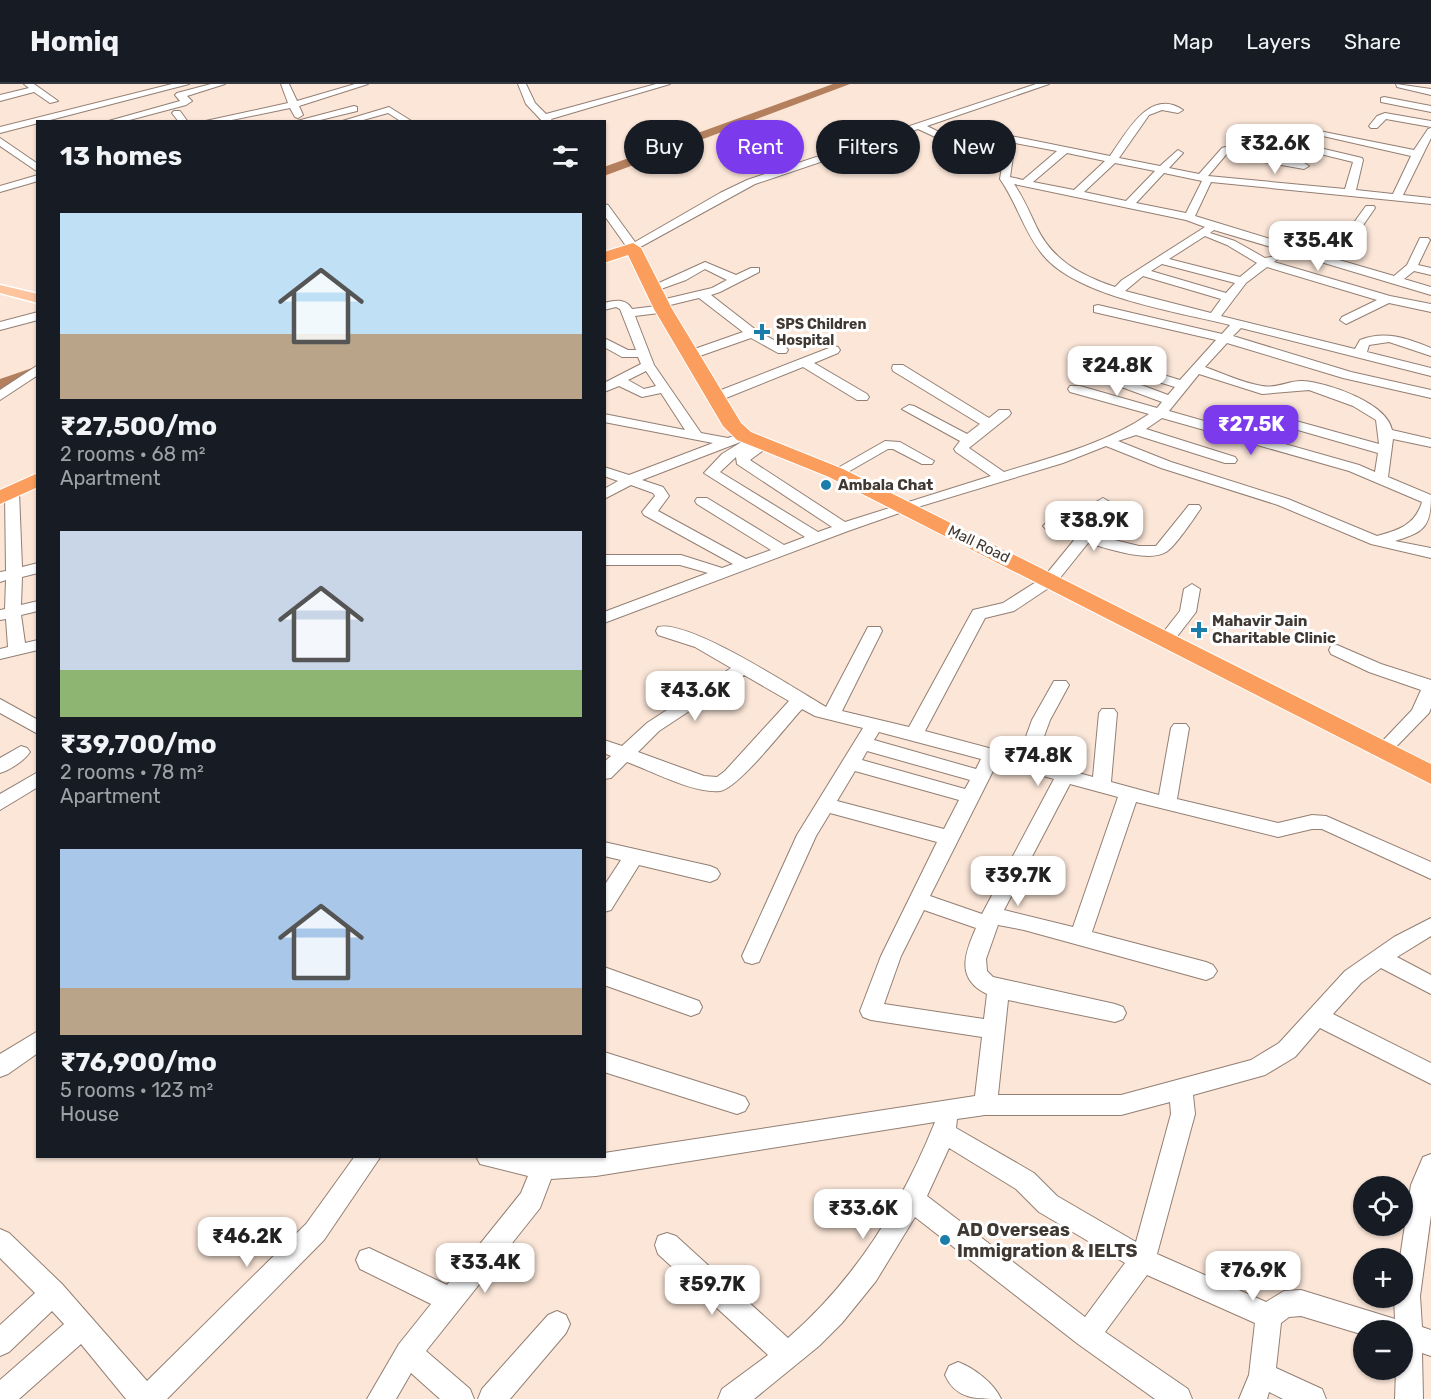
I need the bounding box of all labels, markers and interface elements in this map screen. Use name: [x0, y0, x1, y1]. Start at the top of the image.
text: Homiq: [30, 25, 119, 58]
text: Map: [1172, 29, 1213, 54]
text: Layers: [1246, 29, 1311, 54]
text: Share: [1344, 29, 1401, 54]
chip: Buy: [624, 120, 704, 174]
chip: Rent: [716, 120, 804, 174]
chip: Filters: [816, 120, 920, 174]
chip: New: [932, 120, 1016, 174]
pin: ₹32.6K: [1226, 124, 1324, 175]
text: ₹32.6K: [1240, 131, 1310, 155]
icon: filters: [549, 140, 582, 173]
text: 13 homes: [60, 141, 182, 172]
pin: ₹35.4K: [1269, 221, 1367, 272]
text: ₹35.4K: [1283, 228, 1353, 252]
icon: home: [267, 252, 375, 360]
place label: SPS Children Hospital: [776, 316, 866, 349]
marker: SPS Children Hospital: [753, 323, 771, 341]
pin: ₹24.8K: [1068, 346, 1166, 397]
text: ₹24.8K: [1082, 353, 1152, 377]
pin: ₹27.5K: [1202, 405, 1300, 456]
text: ₹27,500/mo: [60, 411, 217, 442]
text: ₹27.5K: [1217, 412, 1285, 436]
text: 2 rooms · 68 m²: [60, 442, 206, 466]
text: Apartment: [60, 466, 161, 490]
place label: Ambala Chat: [838, 476, 933, 494]
marker: Ambala Chat: [819, 478, 833, 492]
pin: ₹38.9K: [1045, 501, 1143, 552]
text: ₹38.9K: [1059, 508, 1129, 532]
street label: Mall Road: [945, 521, 1013, 567]
icon: home: [267, 570, 375, 678]
place label: Mahavir Jain Charitable Clinic: [1212, 612, 1336, 647]
marker: Mahavir Jain Charitable Clinic: [1190, 621, 1208, 639]
pin: ₹43.6K: [646, 671, 744, 722]
text: ₹43.6K: [660, 678, 730, 702]
text: ₹39,700/mo: [60, 729, 217, 760]
pin: ₹74.8K: [989, 736, 1087, 787]
text: ₹74.8K: [1004, 743, 1072, 767]
text: 2 rooms · 78 m²: [60, 760, 204, 784]
text: Apartment: [60, 784, 161, 808]
pin: ₹39.7K: [969, 856, 1067, 907]
text: ₹39.7K: [985, 863, 1051, 887]
icon: home: [267, 888, 375, 996]
text: ₹76,900/mo: [60, 1047, 217, 1078]
text: 5 rooms · 123 m²: [60, 1078, 213, 1102]
text: House: [60, 1102, 119, 1126]
map controls: [1353, 1176, 1413, 1380]
button: locate: [1353, 1176, 1413, 1236]
pin: ₹33.6K: [814, 1189, 912, 1240]
text: ₹33.6K: [828, 1196, 898, 1220]
pin: ₹46.2K: [198, 1217, 296, 1268]
place label: AD Overseas Immigration & IELTS: [957, 1219, 1138, 1262]
text: ₹46.2K: [212, 1224, 282, 1248]
marker: AD Overseas Immigration & IELTS: [938, 1233, 952, 1247]
pin: ₹33.4K: [436, 1243, 534, 1294]
button: +: [1353, 1248, 1413, 1308]
text: ₹33.4K: [450, 1250, 520, 1274]
pin: ₹76.9K: [1204, 1251, 1302, 1302]
text: ₹76.9K: [1220, 1258, 1286, 1282]
pin: ₹59.7K: [663, 1265, 761, 1316]
text: ₹59.7K: [679, 1272, 745, 1296]
button: −: [1353, 1320, 1413, 1380]

